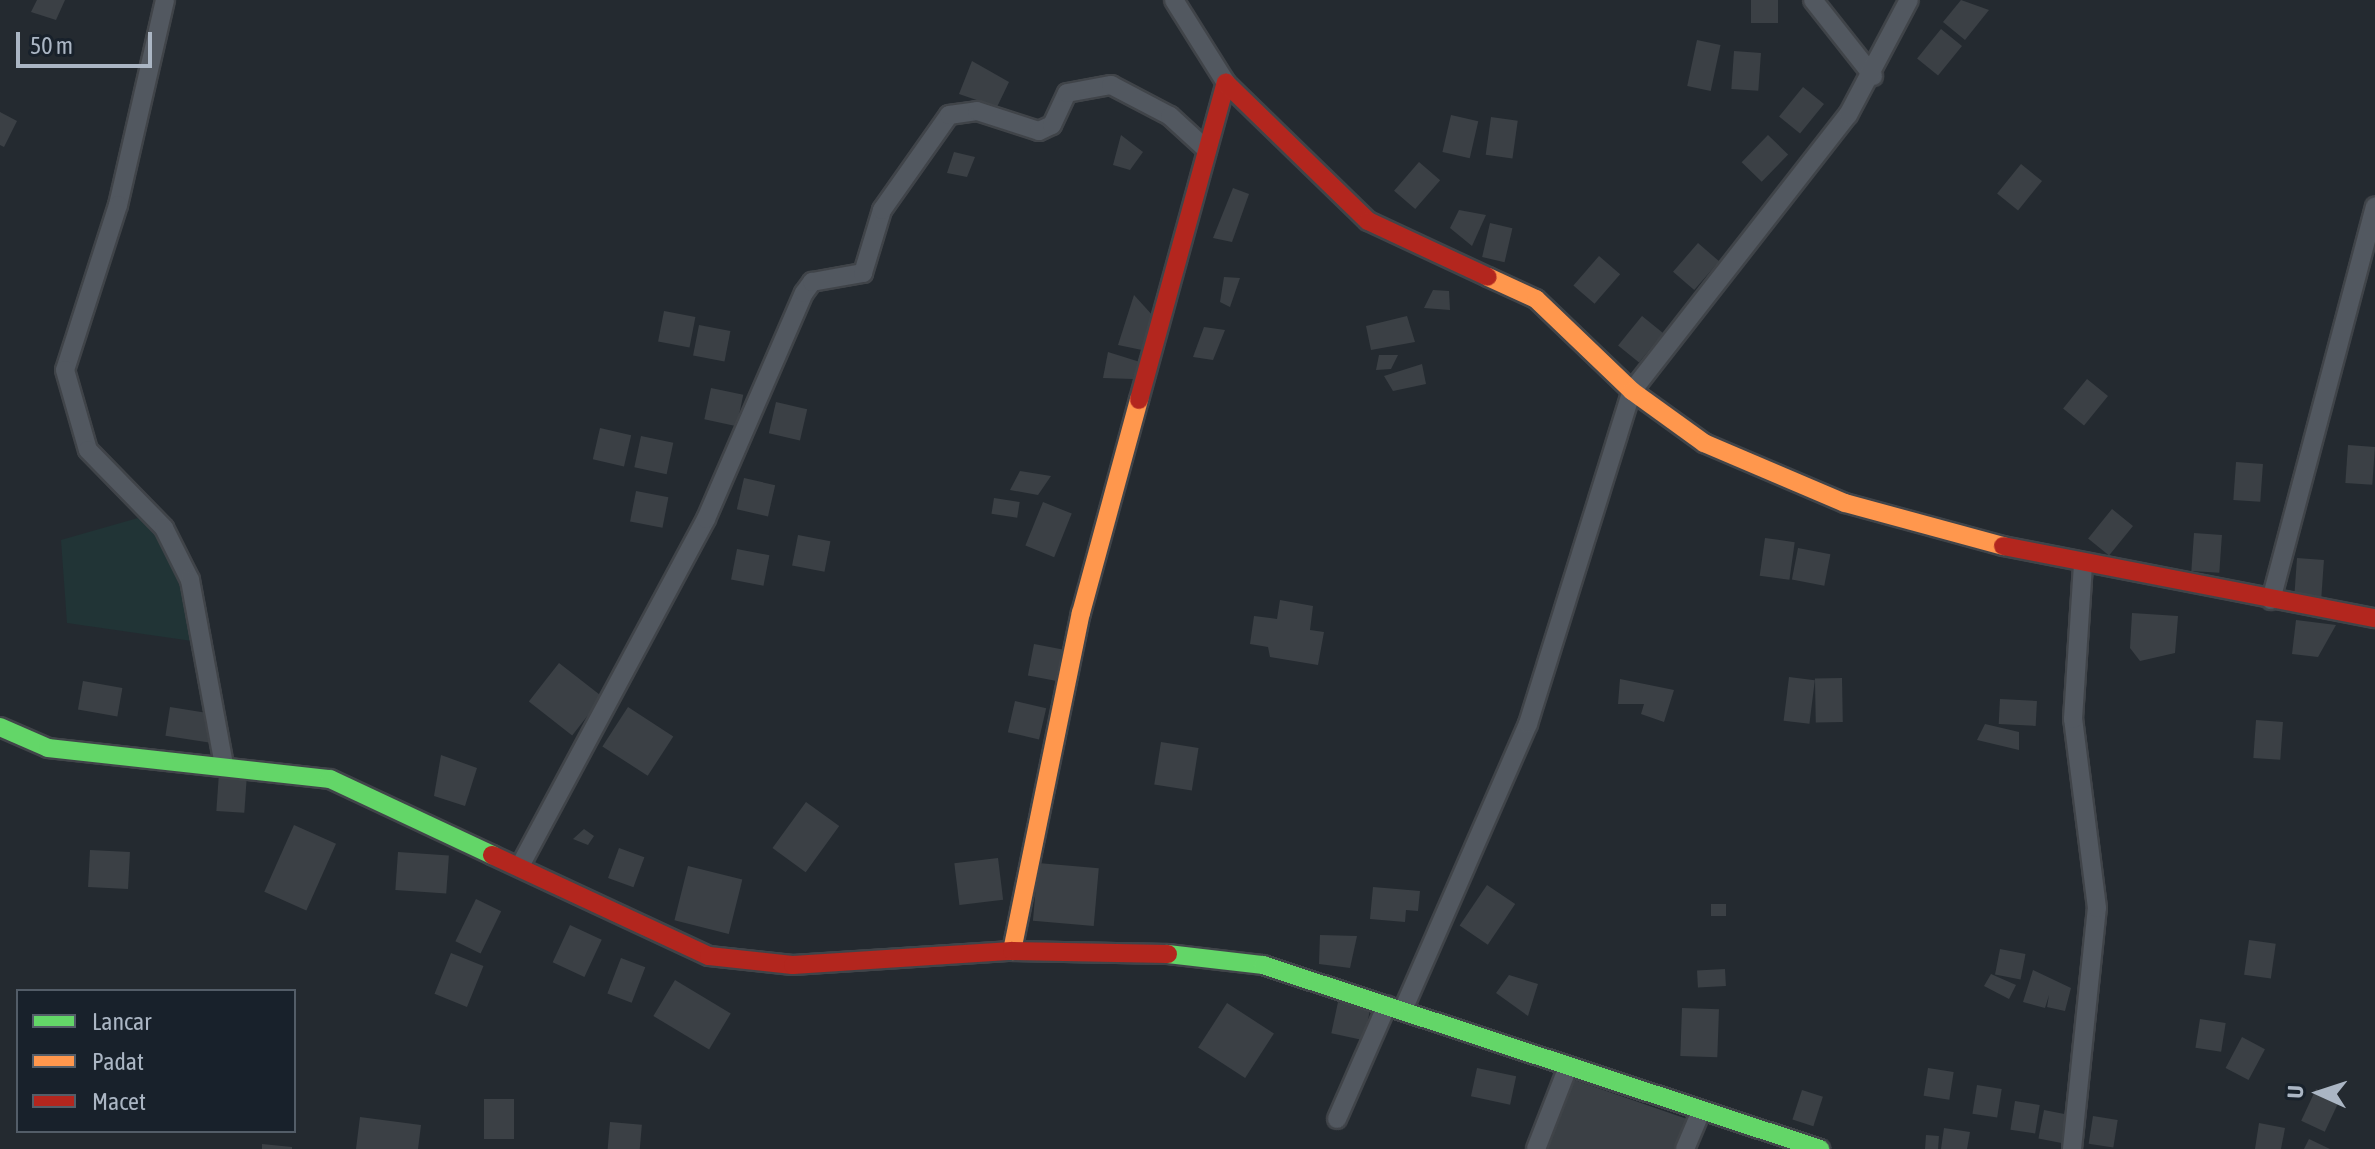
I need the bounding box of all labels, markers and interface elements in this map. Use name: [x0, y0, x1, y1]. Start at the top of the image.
scale bar: [20, 16, 156, 66]
text: 50 m: [30, 32, 73, 59]
legend: [16, 989, 296, 1133]
text: Lancar: [92, 1008, 151, 1035]
text: Padat: [92, 1048, 144, 1075]
north arrow: [2279, 1053, 2359, 1133]
text: U: [2282, 1085, 2308, 1099]
text: Macet: [92, 1088, 146, 1115]

